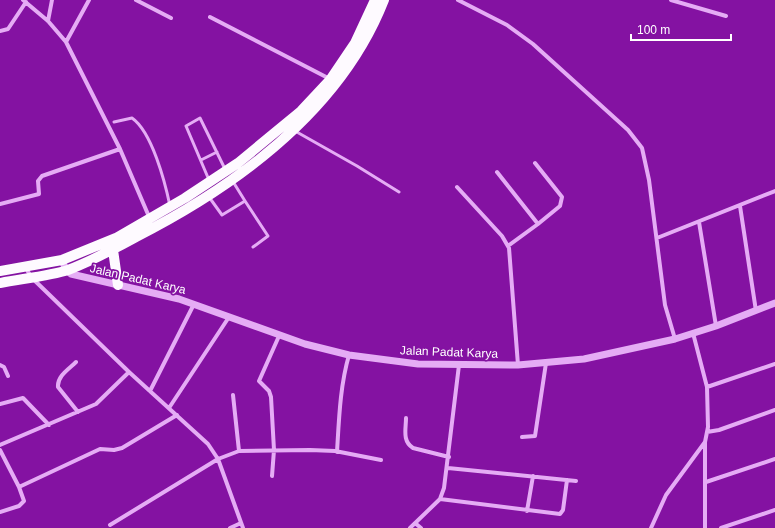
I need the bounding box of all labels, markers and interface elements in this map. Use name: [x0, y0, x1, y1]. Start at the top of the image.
scale bar: [631, 16, 731, 42]
text: 100 m: [637, 23, 670, 37]
street label: Jalan Padat Karya: [89, 261, 188, 297]
street label: Jalan Padat Karya: [400, 343, 499, 361]

